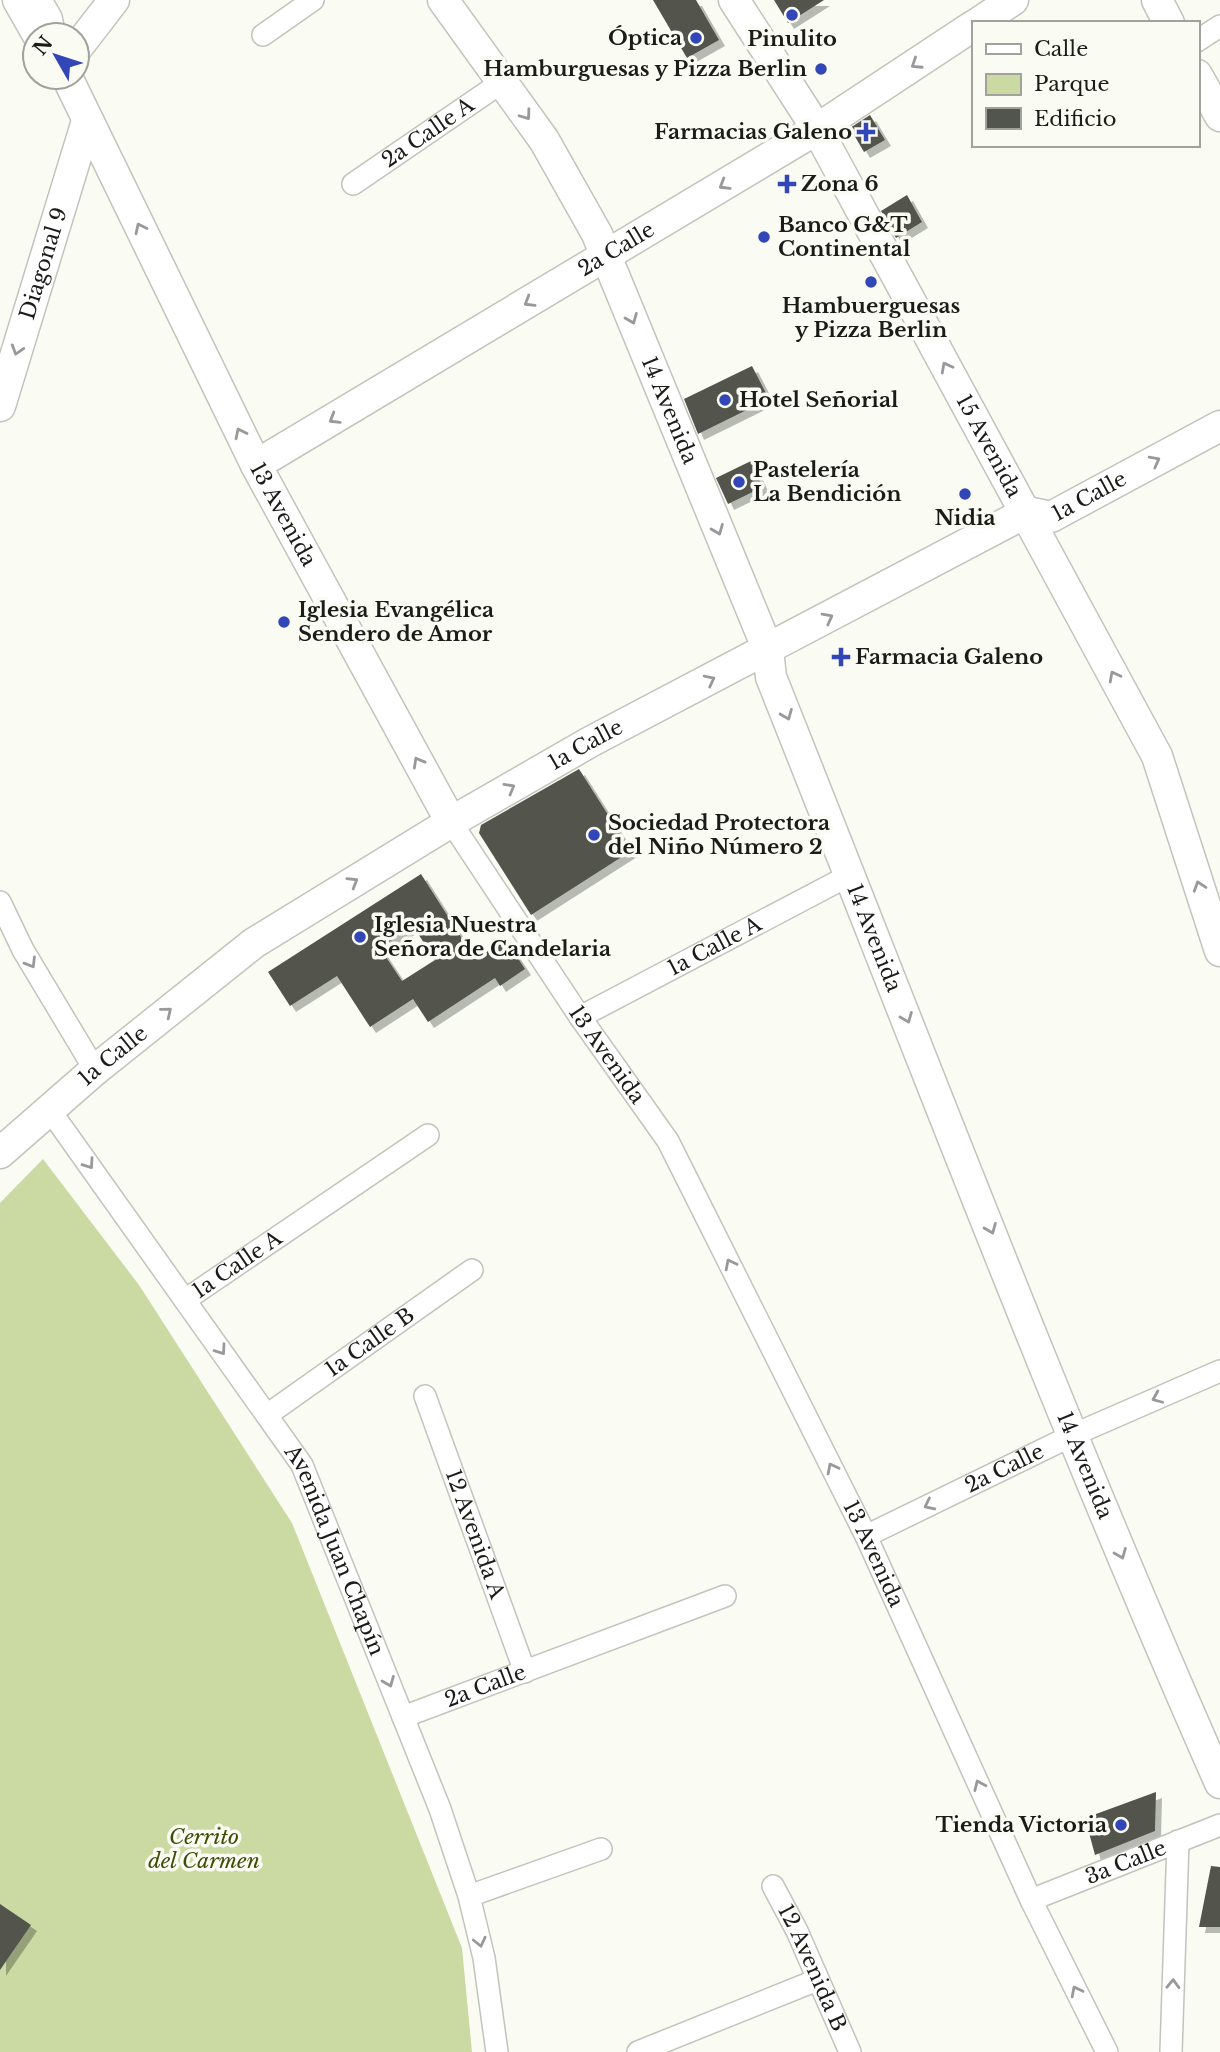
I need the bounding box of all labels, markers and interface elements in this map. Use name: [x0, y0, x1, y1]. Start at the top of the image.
marker: Pinulito: [784, 7, 800, 23]
north arrow: [21, 21, 91, 91]
legend: [972, 21, 1199, 147]
place label: Óptica: [608, 25, 682, 51]
place label: Pinulito: [747, 26, 837, 52]
marker: Óptica: [688, 30, 704, 46]
text: N: [29, 31, 58, 60]
text: Calle: [1034, 36, 1088, 62]
one-way arrow: [911, 55, 924, 68]
place label: Hamburguesas y Pizza Berlin: [483, 56, 807, 82]
marker: Hamburguesas y Pizza Berlin: [813, 61, 829, 77]
text: Parque: [1034, 71, 1109, 97]
street label: 2a Calle A: [377, 91, 480, 173]
text: Edificio: [1034, 106, 1116, 132]
one-way arrow: [517, 107, 530, 120]
place label: Farmacias Galeno: [654, 119, 852, 145]
marker: Farmacias Galeno: [858, 124, 874, 140]
place label: Zona 6: [801, 171, 879, 197]
marker: Zona 6: [779, 176, 795, 192]
one-way arrow: [718, 177, 731, 190]
street label: Diagonal 9: [14, 204, 73, 323]
place label: Banco G&T Continental: [778, 212, 911, 262]
street label: 2a Calle: [573, 216, 659, 282]
one-way arrow: [135, 223, 149, 235]
marker: Banco G&T Continental: [756, 229, 772, 245]
marker: Hambuerguesas y Pizza Berlin: [863, 274, 879, 290]
place label: Hambuerguesas y Pizza Berlin: [782, 293, 960, 343]
one-way arrow: [523, 294, 536, 307]
one-way arrow: [623, 313, 637, 325]
one-way arrow: [11, 343, 25, 356]
street label: 14 Avenida: [636, 353, 703, 468]
one-way arrow: [941, 362, 955, 374]
place label: Hotel Señorial: [739, 387, 899, 413]
street label: 15 Avenida: [950, 390, 1028, 502]
marker: Hotel Señorial: [717, 392, 733, 408]
one-way arrow: [328, 410, 341, 423]
one-way arrow: [234, 428, 248, 440]
one-way arrow: [1147, 456, 1160, 469]
place label: Pastelería La Bendición: [753, 457, 902, 507]
street label: 13 Avenida: [244, 458, 322, 571]
street label: 1a Calle: [1047, 466, 1131, 527]
marker: Pastelería La Bendición: [731, 474, 747, 490]
marker: Nidia: [957, 486, 973, 502]
place label: Nidia: [934, 505, 996, 531]
one-way arrow: [710, 523, 724, 535]
place label: Iglesia Evangélica Sendero de Amor: [298, 597, 494, 647]
one-way arrow: [821, 613, 833, 626]
marker: Iglesia Evangélica Sendero de Amor: [276, 614, 292, 630]
place label: Farmacia Galeno: [855, 644, 1043, 670]
marker: Farmacia Galeno: [833, 649, 849, 665]
one-way arrow: [1109, 671, 1123, 683]
one-way arrow: [703, 674, 715, 688]
one-way arrow: [778, 709, 792, 721]
street label: 1a Calle: [544, 714, 627, 776]
one-way arrow: [413, 757, 426, 769]
one-way arrow: [503, 783, 516, 796]
place label: Sociedad Protectora del Niño Número 2: [608, 810, 830, 860]
marker: Sociedad Protectora del Niño Número 2: [586, 827, 602, 843]
one-way arrow: [346, 877, 359, 890]
street label: 14 Avenida: [841, 880, 907, 996]
one-way arrow: [1193, 880, 1207, 893]
street label: 1a Calle A: [663, 911, 767, 982]
place label: Iglesia Nuestra Señora de Candelaria: [374, 912, 611, 962]
marker: Iglesia Nuestra Señora de Candelaria: [352, 929, 368, 945]
one-way arrow: [22, 955, 35, 968]
street label: 13 Avenida: [563, 1001, 651, 1109]
one-way arrow: [159, 1008, 172, 1020]
one-way arrow: [898, 1011, 912, 1023]
street label: 1a Calle: [73, 1020, 153, 1091]
one-way arrow: [81, 1156, 93, 1169]
one-way arrow: [983, 1222, 997, 1234]
street label: 1a Calle A: [187, 1225, 287, 1304]
one-way arrow: [725, 1259, 739, 1272]
street label: 1a Calle B: [320, 1302, 419, 1383]
one-way arrow: [212, 1342, 225, 1355]
one-way arrow: [1152, 1390, 1165, 1404]
street label: 14 Avenida: [1051, 1408, 1119, 1523]
street label: 2a Calle: [961, 1438, 1048, 1499]
street label: Avenida Juan Chapín: [278, 1439, 390, 1659]
one-way arrow: [827, 1463, 841, 1475]
street label: 12 Avenida A: [440, 1466, 511, 1603]
street label: 13 Avenida: [837, 1496, 910, 1611]
one-way arrow: [924, 1497, 936, 1511]
one-way arrow: [1113, 1547, 1127, 1559]
street label: 2a Calle: [441, 1659, 530, 1713]
one-way arrow: [380, 1675, 394, 1687]
one-way arrow: [973, 1780, 987, 1793]
place label: Tienda Victoria: [935, 1812, 1107, 1838]
marker: Tienda Victoria: [1113, 1817, 1129, 1833]
park label: Cerrito del Carmen: [148, 1824, 260, 1874]
street label: 3a Calle: [1082, 1835, 1170, 1890]
street label: 12 Avenida B: [772, 1900, 852, 2035]
one-way arrow: [472, 1936, 486, 1948]
one-way arrow: [1165, 1978, 1180, 1989]
one-way arrow: [1071, 1986, 1085, 1998]

